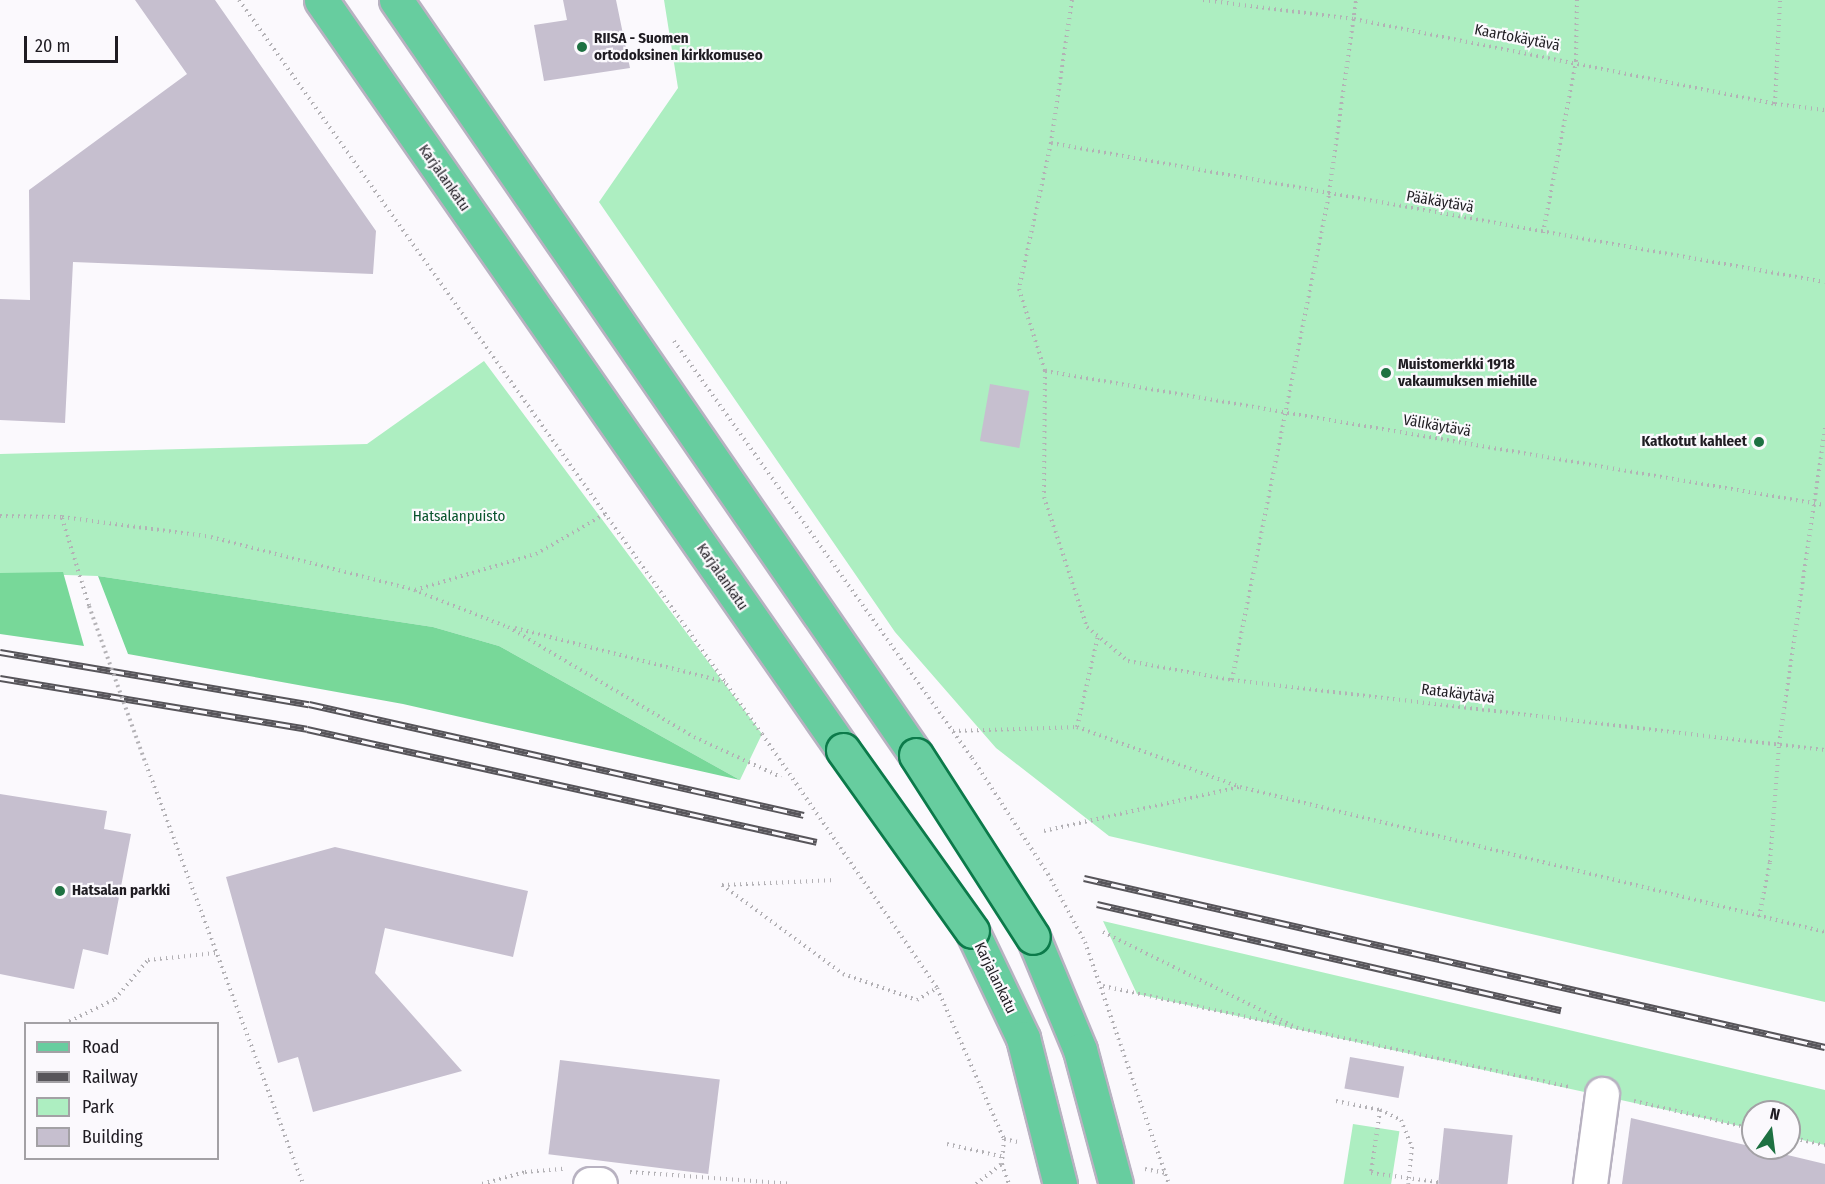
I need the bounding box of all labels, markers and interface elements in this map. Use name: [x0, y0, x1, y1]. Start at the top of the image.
street label: Kaartokäytävä: [1473, 21, 1561, 55]
scale bar: [27, 24, 122, 62]
place label: RIISA - Suomen ortodoksinen kirkkomuseo: [594, 29, 763, 64]
text: 20 m: [35, 35, 70, 57]
marker: RIISA - Suomen ortodoksinen kirkkomuseo: [575, 40, 589, 54]
street label: Karjalankatu: [414, 141, 474, 215]
street label: Pääkäytävä: [1405, 187, 1475, 217]
place label: Muistomerkki 1918 vakaumuksen miehille: [1398, 355, 1537, 390]
marker: Muistomerkki 1918 vakaumuksen miehille: [1379, 366, 1393, 380]
street label: Välikäytävä: [1402, 411, 1472, 441]
place label: Katkotut kahleet: [1642, 433, 1747, 451]
marker: Katkotut kahleet: [1752, 435, 1766, 449]
park label: Hatsalanpuisto: [413, 508, 505, 526]
street label: Karjalankatu: [692, 540, 752, 614]
street label: Ratakäytävä: [1420, 681, 1496, 707]
place label: Hatsalan parkki: [72, 882, 170, 900]
marker: Hatsalan parkki: [53, 884, 67, 898]
street label: Karjalankatu: [970, 939, 1020, 1017]
legend: [24, 1022, 219, 1160]
text: Road: [82, 1036, 119, 1058]
text: Railway: [82, 1066, 138, 1088]
text: Park: [82, 1096, 114, 1118]
north arrow: [1741, 1100, 1801, 1160]
text: N: [1768, 1104, 1782, 1124]
text: Building: [82, 1126, 143, 1148]

